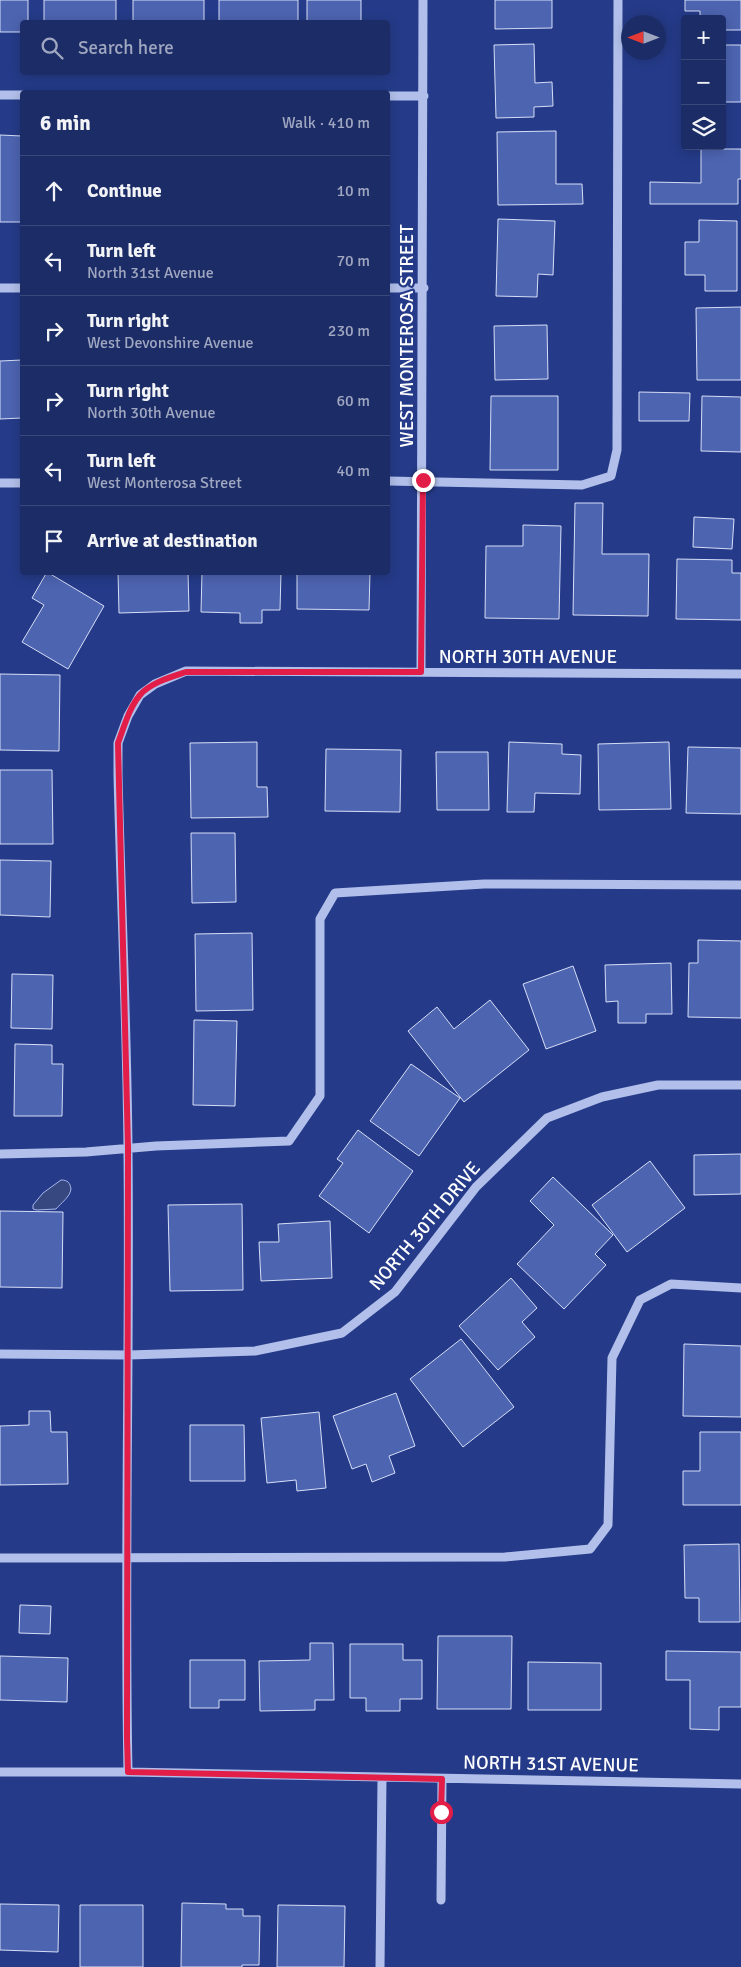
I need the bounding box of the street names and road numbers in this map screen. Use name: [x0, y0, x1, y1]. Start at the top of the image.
street label: WEST MONTEROSA STREET: [395, 224, 419, 447]
street label: NORTH 30TH AVENUE: [439, 645, 617, 669]
street label: NORTH 30TH DRIVE: [364, 1157, 486, 1295]
street label: NORTH 31ST AVENUE: [463, 1750, 639, 1778]

